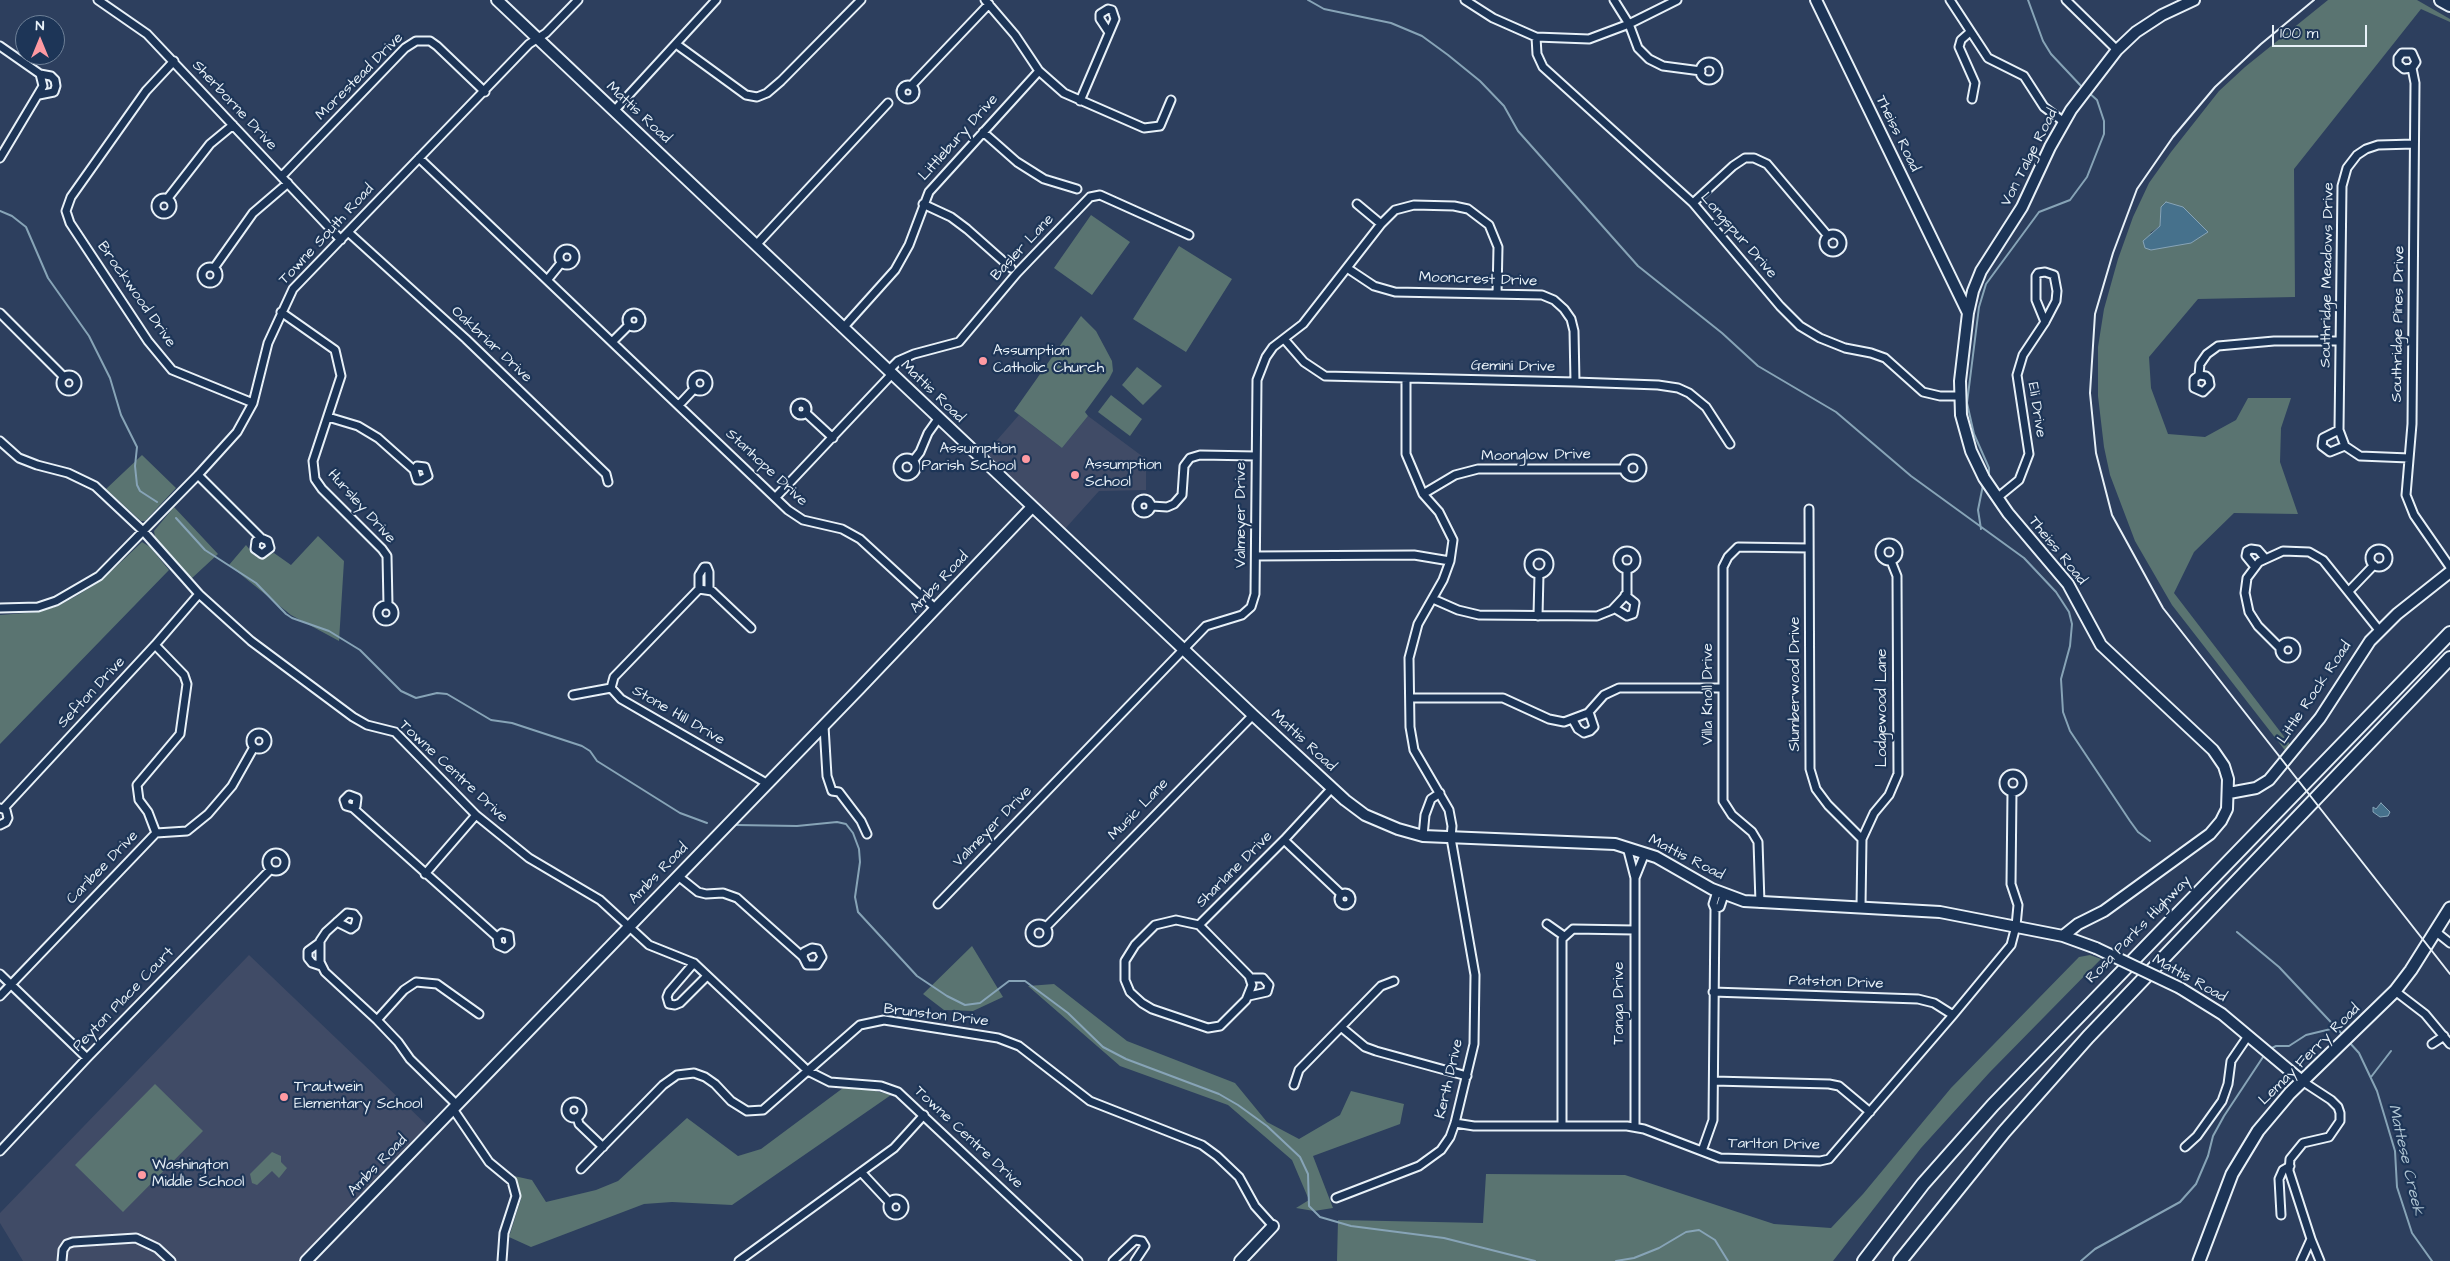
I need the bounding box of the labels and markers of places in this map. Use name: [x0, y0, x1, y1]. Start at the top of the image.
place label: Assumption Catholic Church: [993, 343, 1104, 378]
marker: Assumption Catholic Church: [977, 355, 989, 367]
place label: Assumption Parish School: [922, 441, 1016, 476]
marker: Assumption Parish School: [1020, 453, 1032, 465]
place label: Assumption School: [1085, 457, 1162, 492]
marker: Assumption School: [1069, 469, 1081, 481]
place label: Trautwein Elementary School: [294, 1079, 423, 1114]
marker: Trautwein Elementary School: [278, 1091, 290, 1103]
place label: Washington Middle School: [152, 1157, 244, 1192]
marker: Washington Middle School: [136, 1169, 148, 1181]

